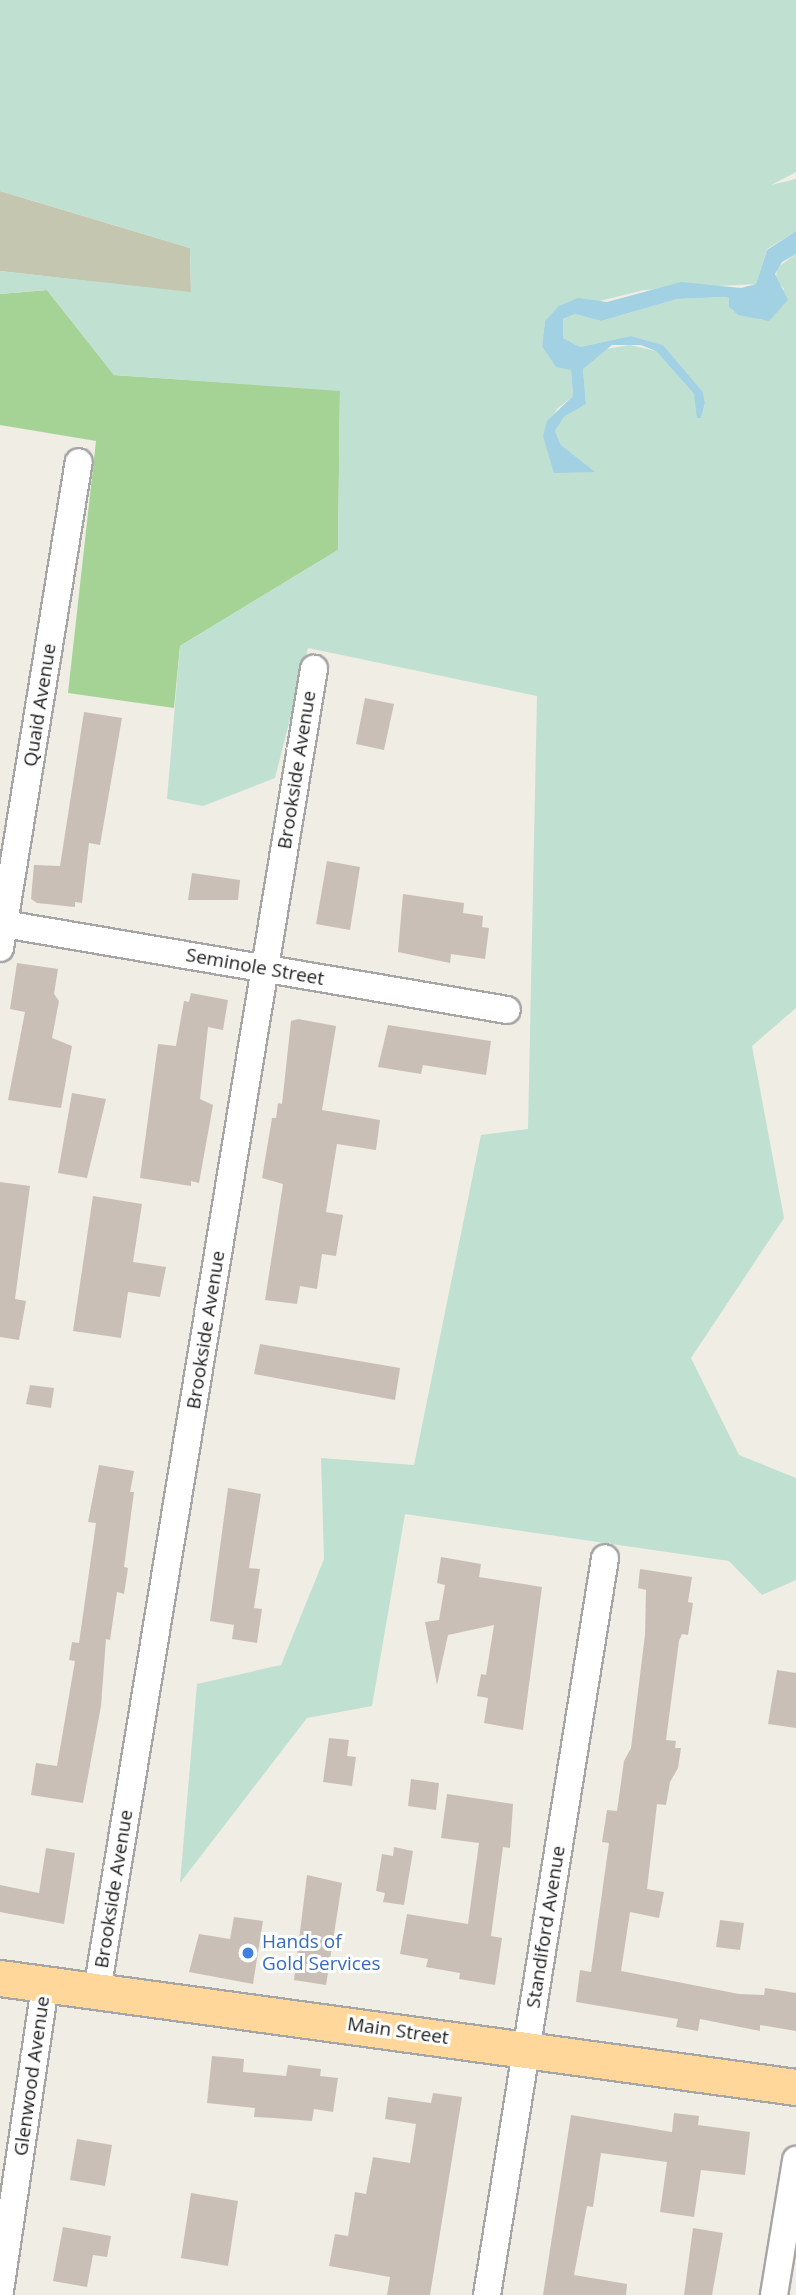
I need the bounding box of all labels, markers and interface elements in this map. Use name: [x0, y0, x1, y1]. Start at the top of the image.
street label: Quaid Avenue: [19, 642, 61, 768]
street label: Brookside Avenue: [273, 689, 321, 851]
street label: Seminole Street: [184, 944, 326, 990]
street label: Brookside Avenue: [182, 1249, 230, 1411]
street label: Brookside Avenue: [90, 1808, 138, 1970]
street label: Standiford Avenue: [522, 1844, 570, 2010]
place label: Hands of Gold Services: [262, 1931, 381, 1975]
marker: Hands of Gold Services: [240, 1945, 256, 1961]
street label: Glenwood Avenue: [9, 1995, 55, 2157]
street label: Main Street: [346, 2013, 450, 2049]

